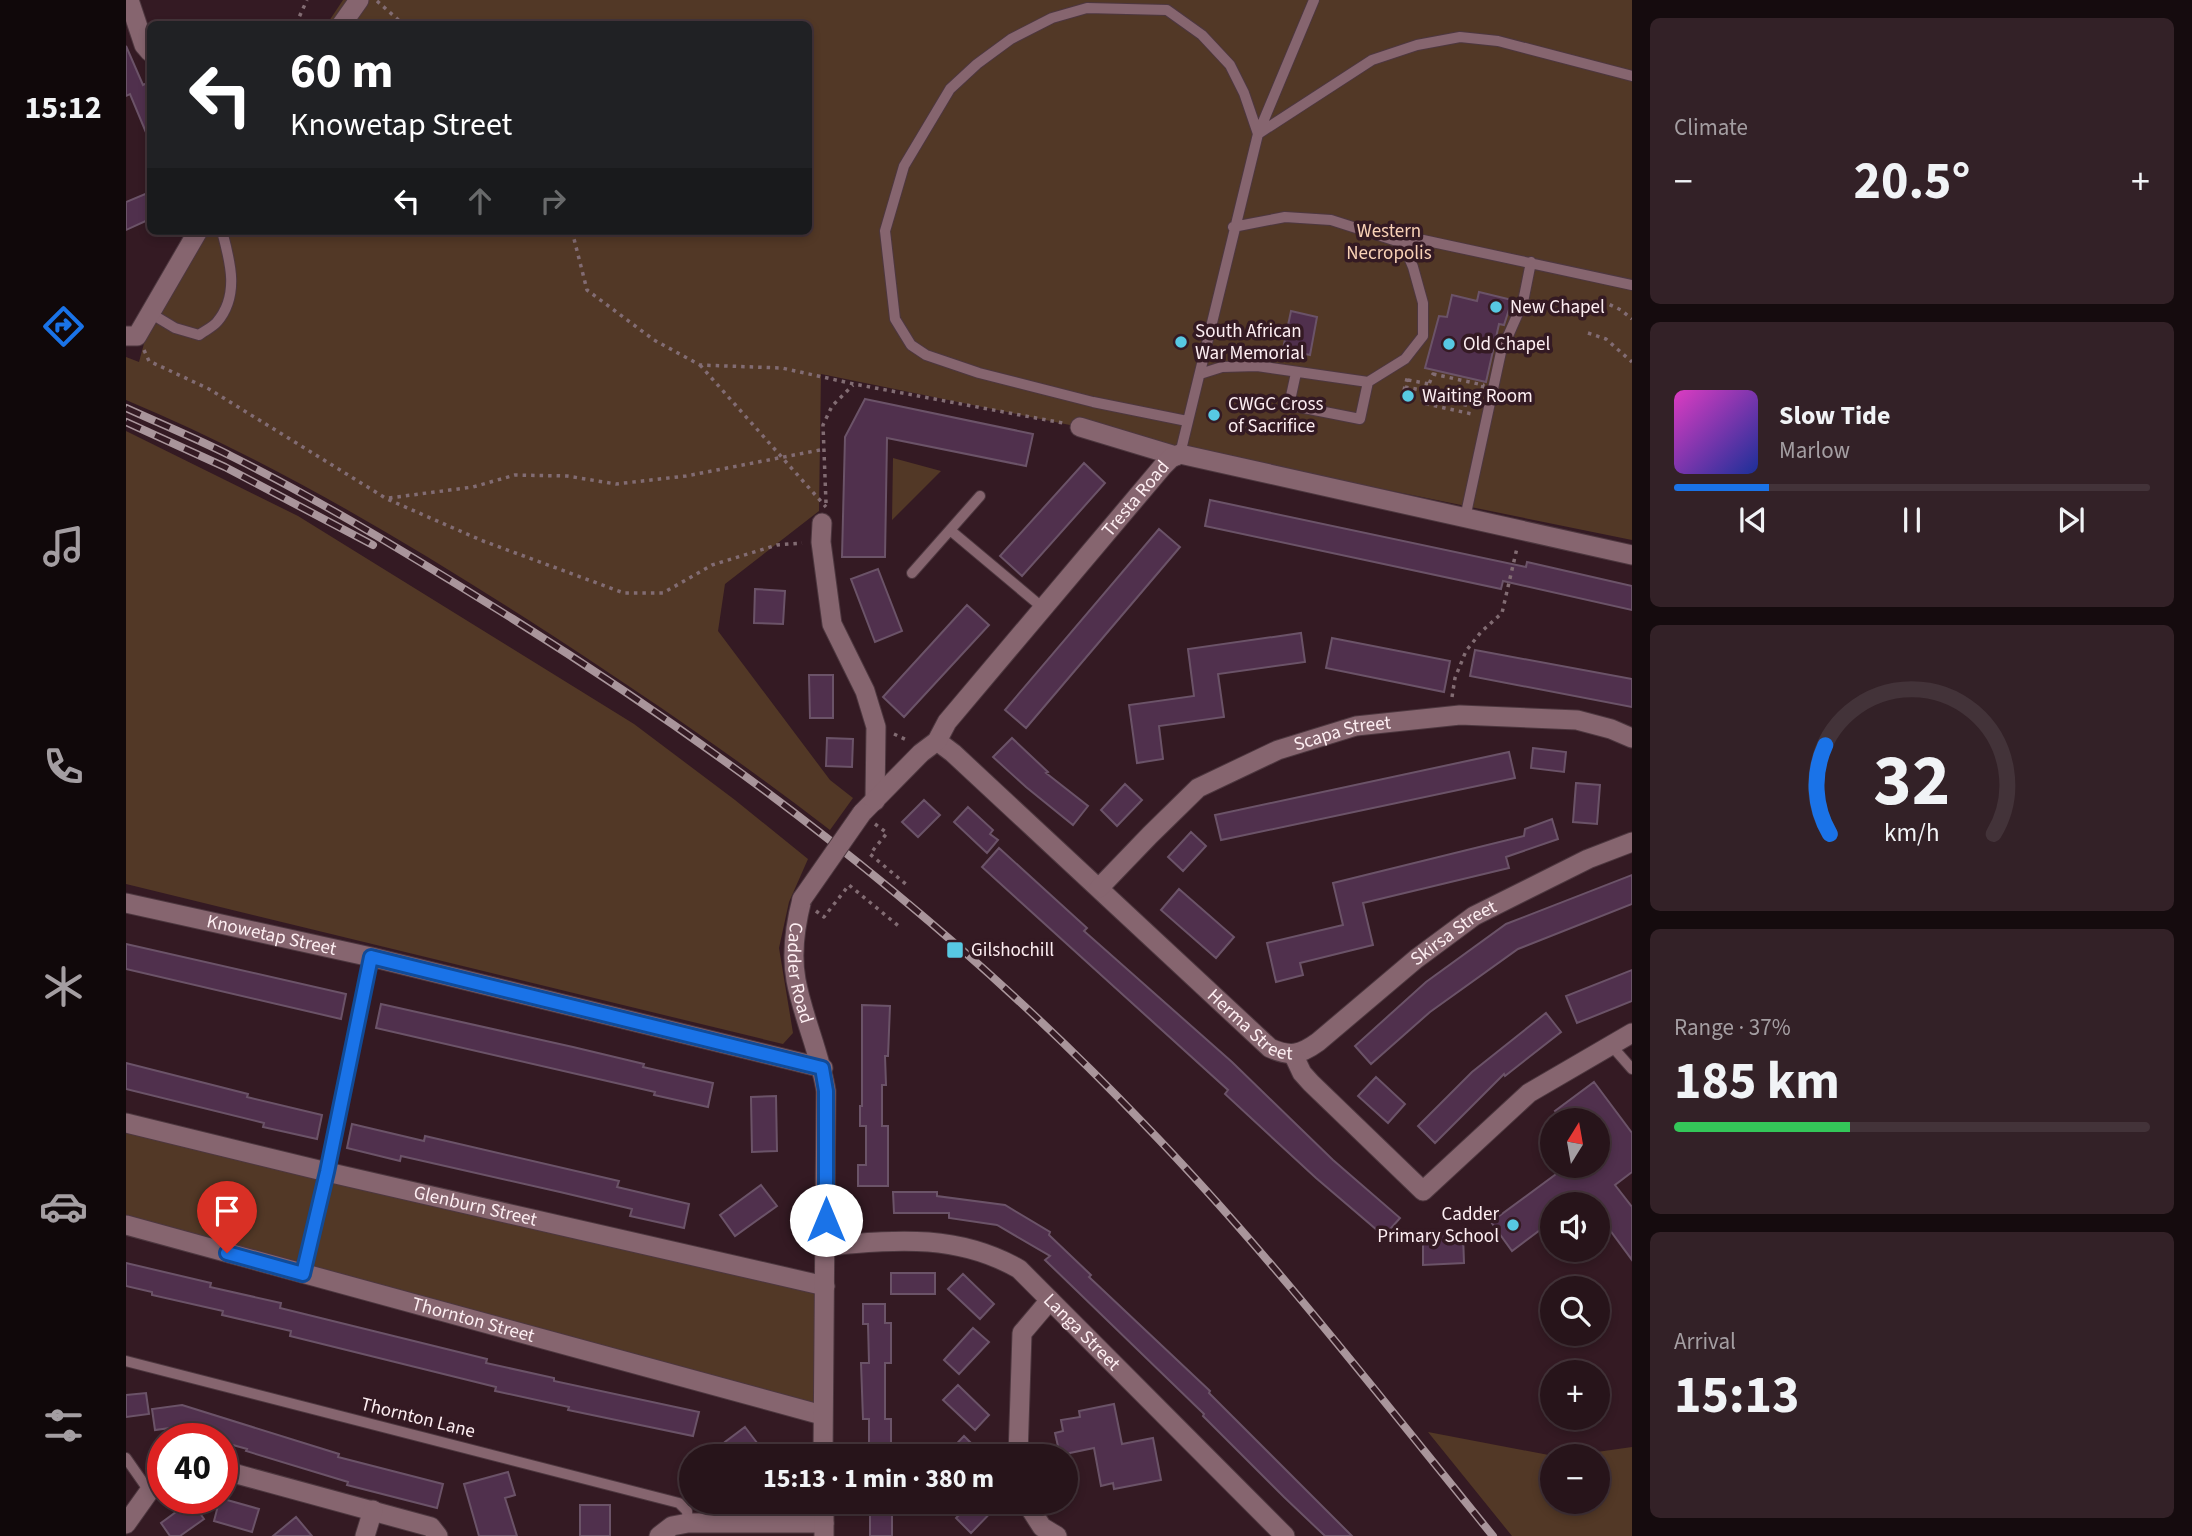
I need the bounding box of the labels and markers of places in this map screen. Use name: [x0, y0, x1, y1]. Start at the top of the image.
place label: New Chapel: [1510, 294, 1605, 321]
marker: New Chapel: [1488, 299, 1504, 315]
place label: South African War Memorial: [1195, 318, 1305, 367]
place label: Old Chapel: [1463, 331, 1551, 358]
marker: South African War Memorial: [1173, 334, 1189, 350]
marker: Old Chapel: [1441, 336, 1457, 352]
place label: Waiting Room: [1422, 383, 1533, 410]
marker: Waiting Room: [1400, 388, 1416, 404]
place label: CWGC Cross of Sacrifice: [1228, 391, 1323, 440]
marker: CWGC Cross of Sacrifice: [1206, 407, 1222, 423]
place label: Gilshochill: [971, 937, 1054, 964]
marker: Gilshochill: [945, 940, 965, 960]
pin: [197, 1181, 257, 1253]
place label: Cadder Primary School: [1377, 1201, 1499, 1250]
marker: Cadder Primary School: [1505, 1217, 1521, 1233]

